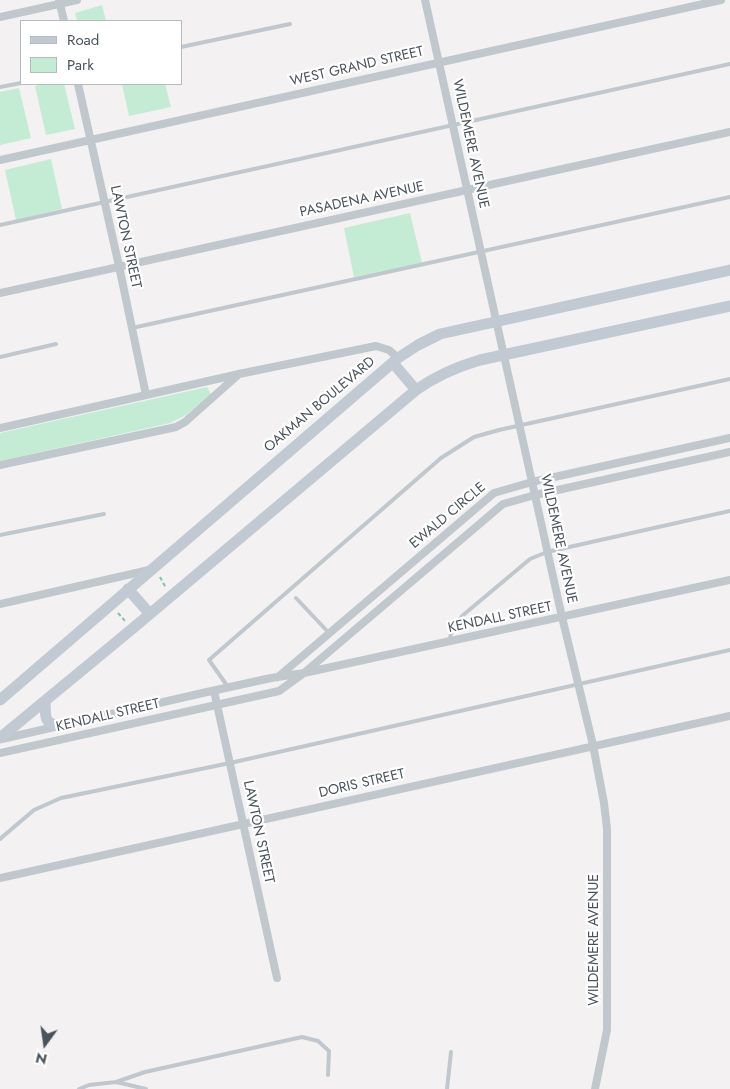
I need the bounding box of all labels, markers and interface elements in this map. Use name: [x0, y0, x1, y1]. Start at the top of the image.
legend: [20, 20, 182, 85]
text: Road: [67, 29, 99, 51]
street label: WEST GRAND STREET: [289, 43, 425, 91]
text: Park: [67, 54, 94, 76]
street label: WILDEMERE AVENUE: [448, 78, 492, 210]
street label: PASADENA AVENUE: [298, 179, 426, 221]
street label: LAWTON STREET: [106, 184, 144, 290]
street label: OAKMAN BOULEVARD: [261, 354, 379, 456]
street label: WILDEMERE AVENUE: [536, 473, 580, 605]
street label: EWALD CIRCLE: [407, 479, 489, 553]
street label: KENDALL STREET: [447, 599, 553, 637]
street label: KENDALL STREET: [55, 696, 161, 736]
street label: DORIS STREET: [317, 766, 407, 802]
street label: LAWTON STREET: [239, 779, 277, 885]
street label: WILDEMERE AVENUE: [587, 874, 603, 1006]
north arrow: [20, 1019, 70, 1069]
text: N: [34, 1048, 49, 1070]

